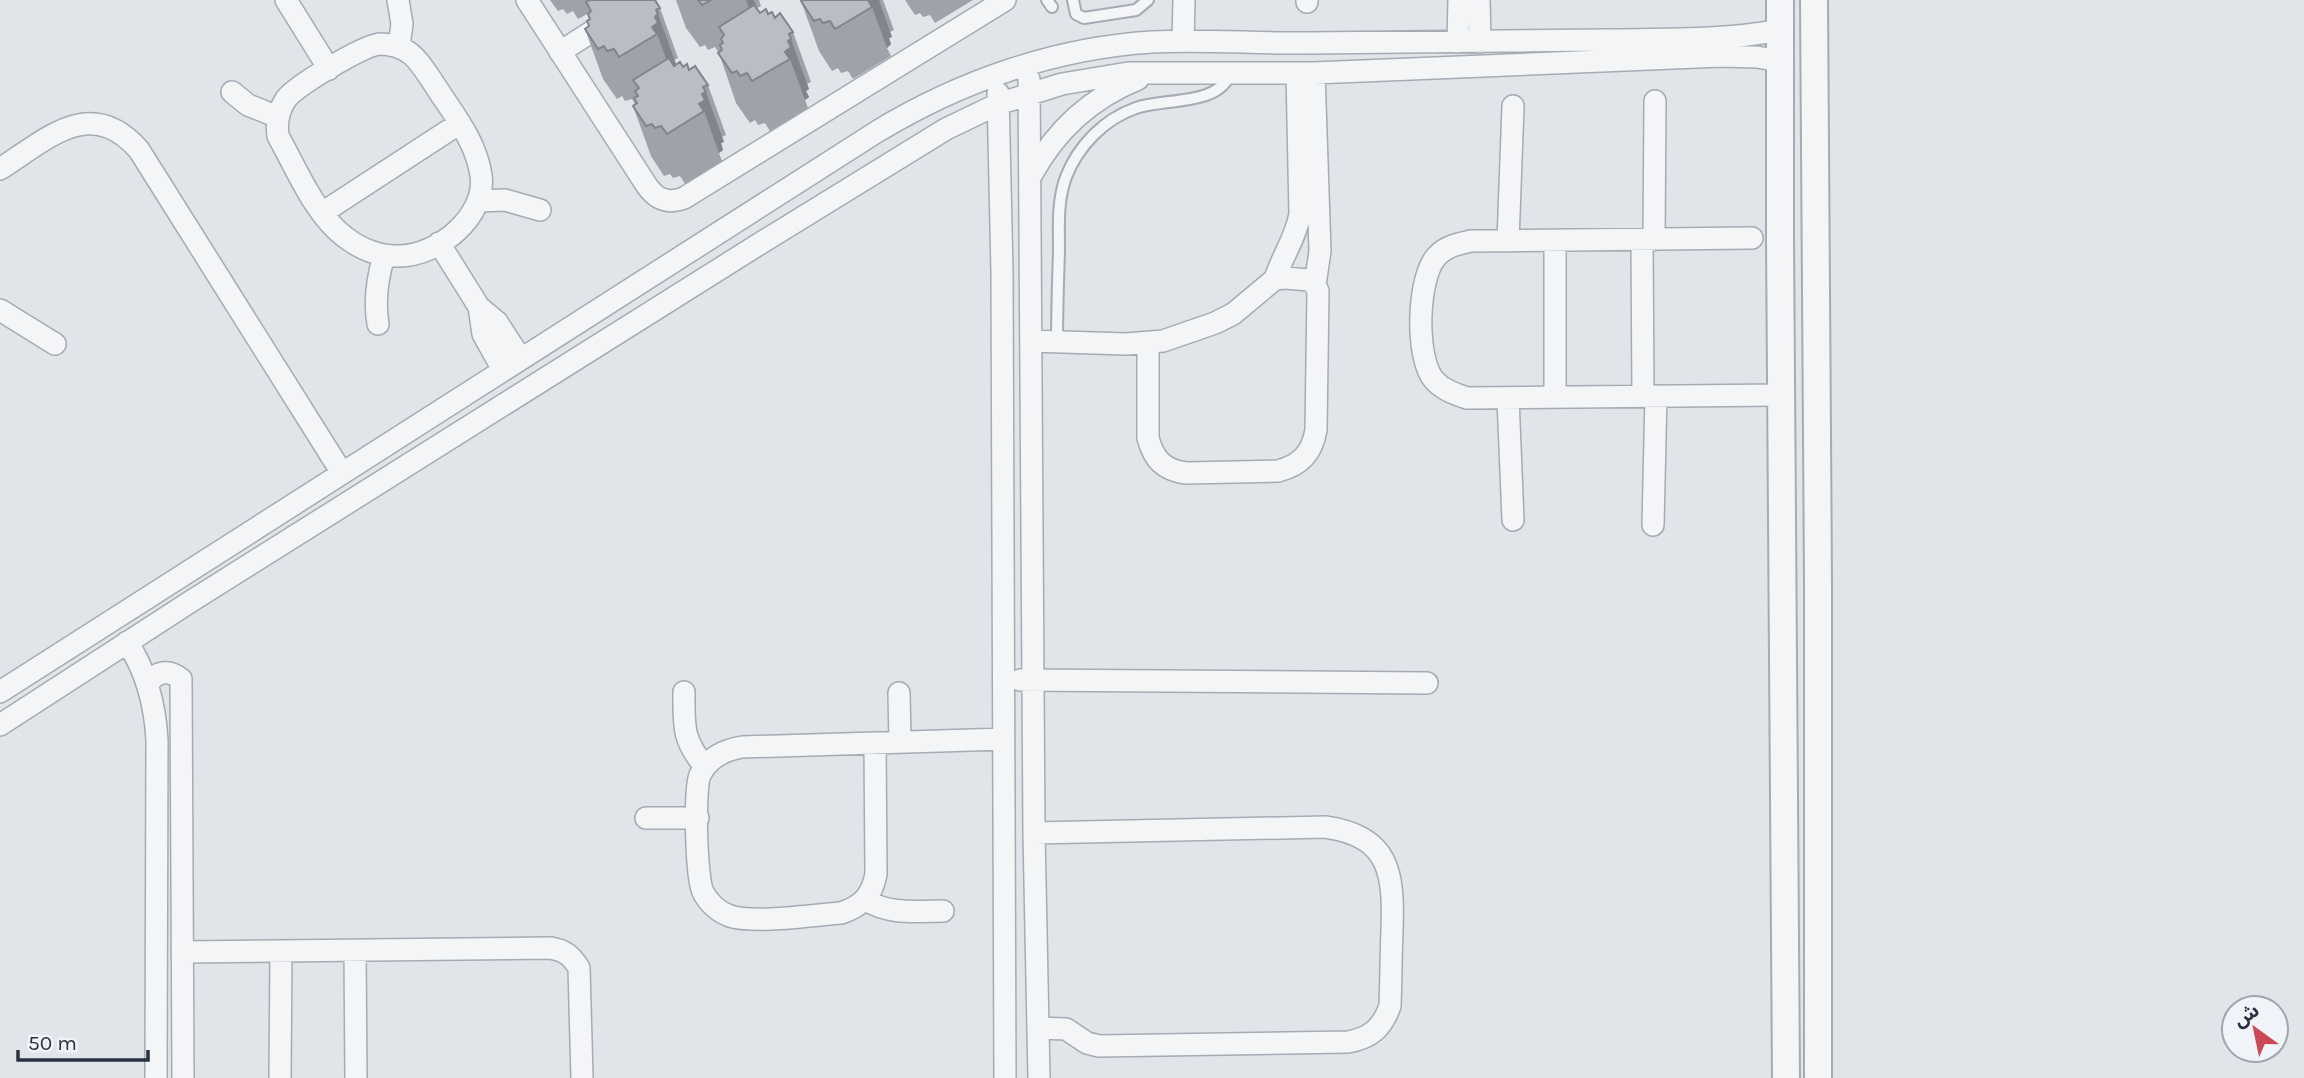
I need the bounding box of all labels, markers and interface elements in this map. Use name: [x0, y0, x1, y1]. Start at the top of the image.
north arrow: [2220, 994, 2290, 1064]
text: ش: [2229, 999, 2263, 1032]
scale bar: [18, 1018, 147, 1062]
text: 50 m: [28, 1031, 77, 1055]

